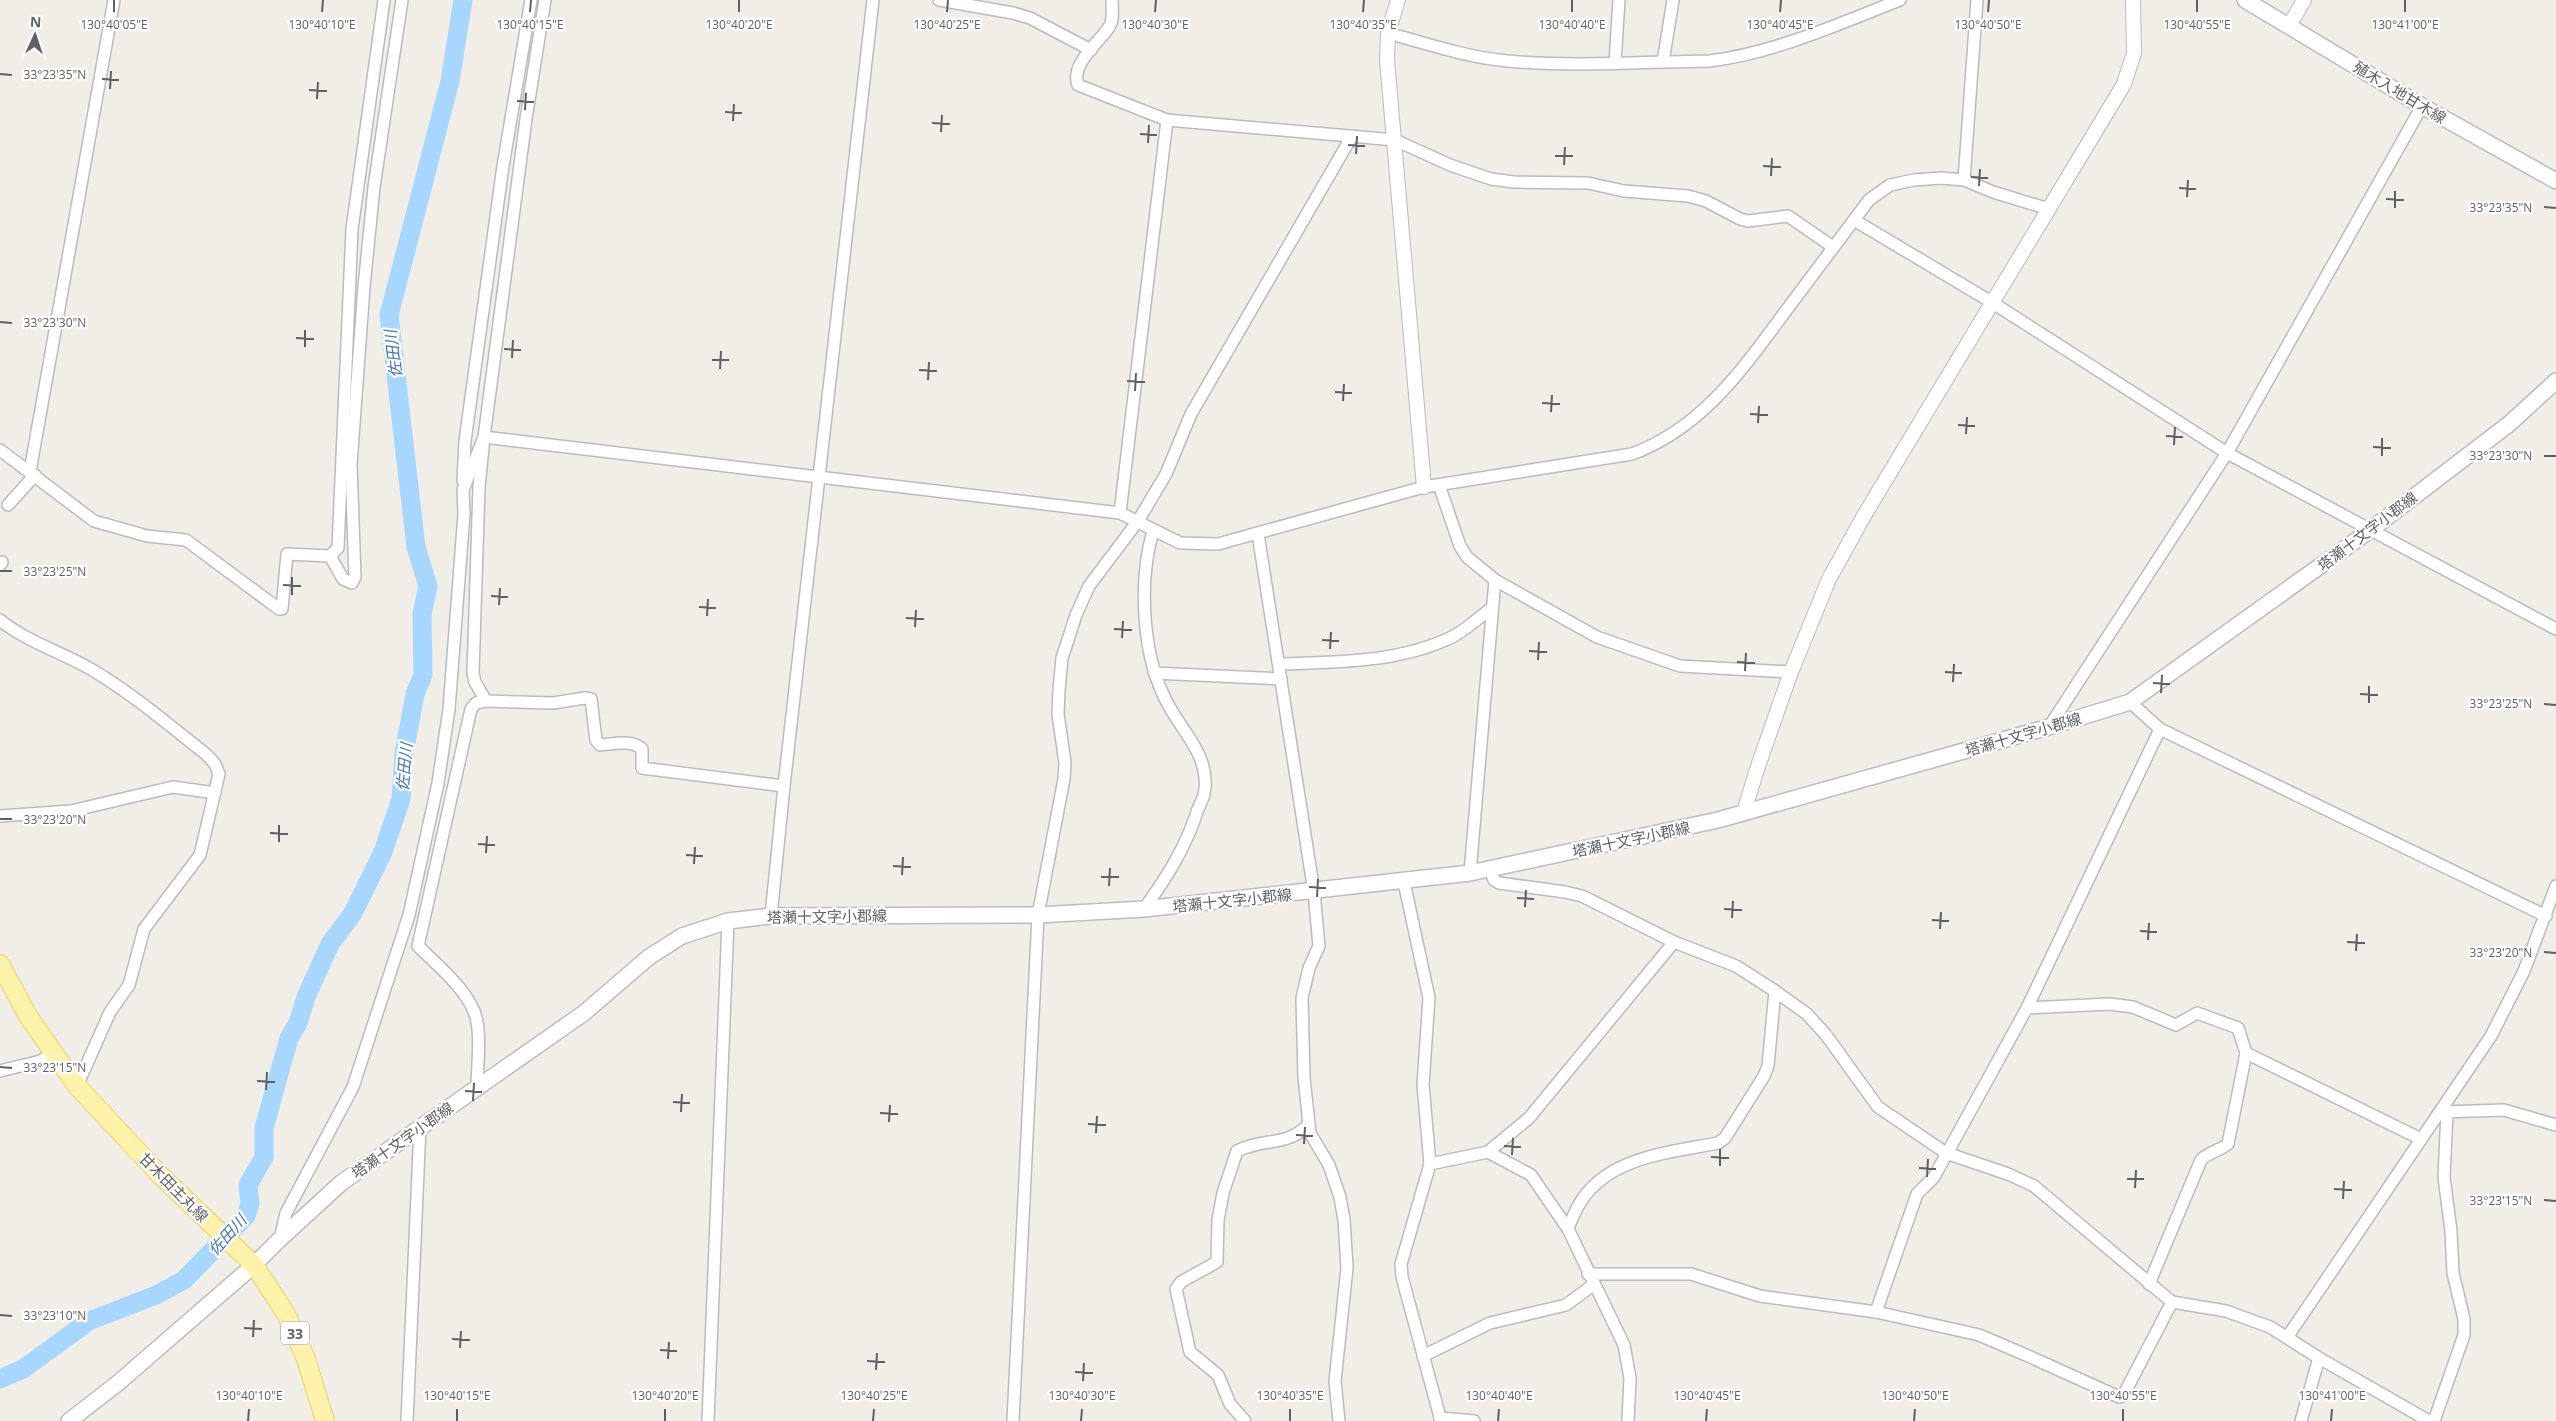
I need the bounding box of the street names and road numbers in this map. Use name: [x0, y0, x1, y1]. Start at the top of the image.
street label: 殖木入地甘木線: [2350, 56, 2450, 128]
street label: 塔瀬十文字小郡線: [2313, 487, 2421, 575]
street label: 塔瀬十文字小郡線: [1963, 708, 2083, 760]
street label: 塔瀬十文字小郡線: [1570, 817, 1692, 861]
street label: 塔瀬十文字小郡線: [1171, 884, 1293, 916]
street label: 塔瀬十文字小郡線: [767, 905, 887, 927]
street label: 塔瀬十文字小郡線: [347, 1097, 457, 1183]
street label: 甘木田主丸線: [135, 1148, 213, 1226]
road number: 33: [281, 1322, 309, 1345]

